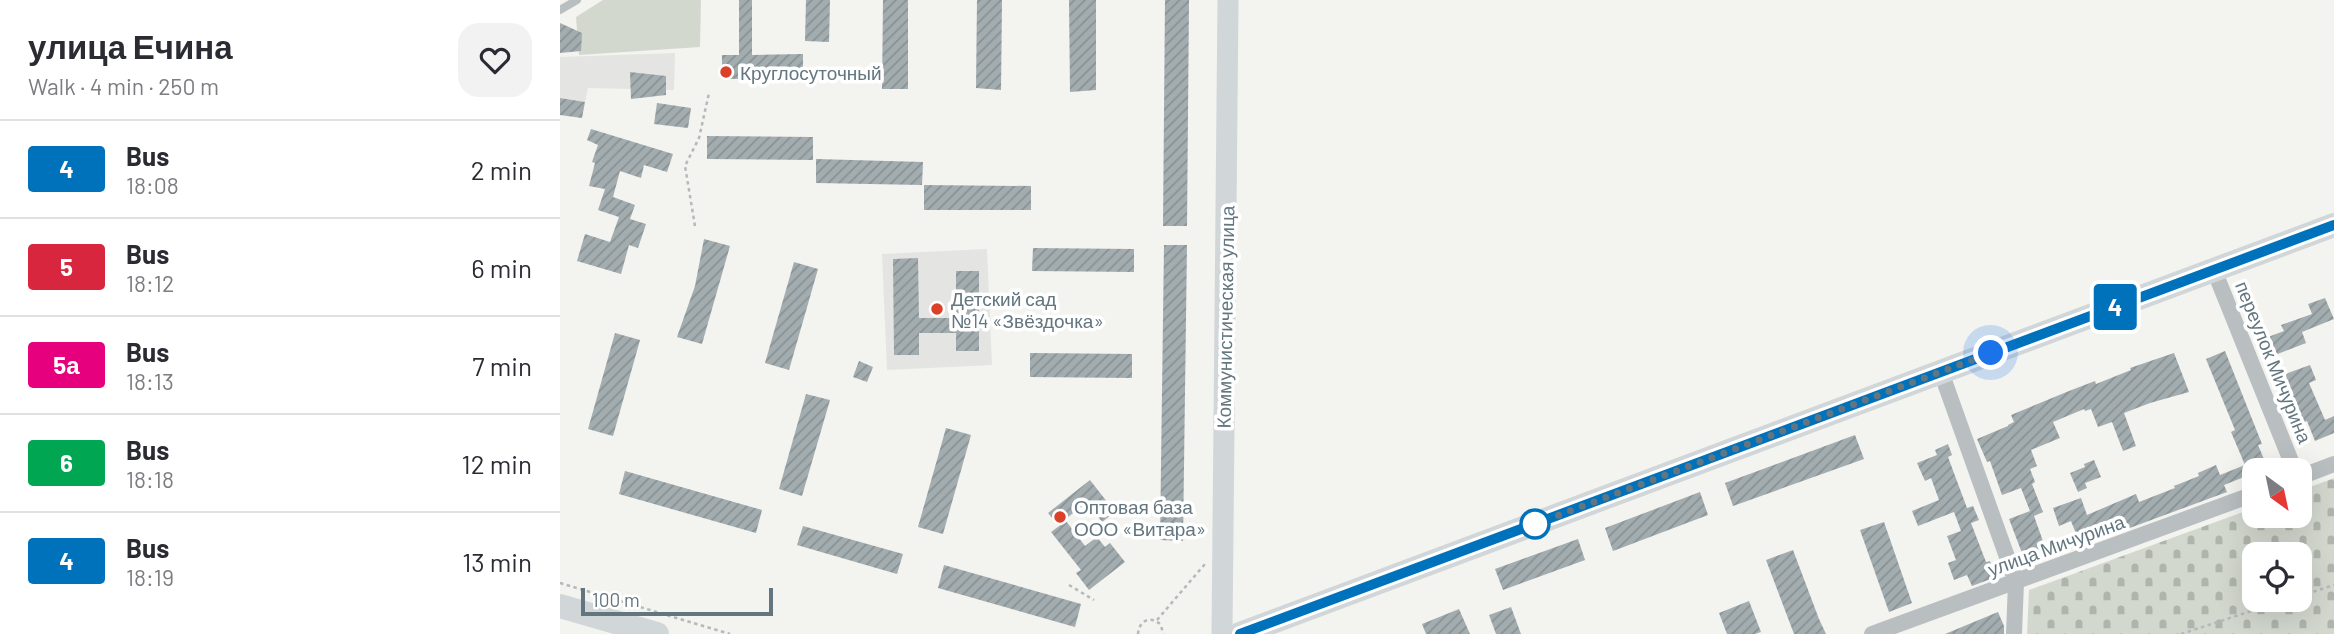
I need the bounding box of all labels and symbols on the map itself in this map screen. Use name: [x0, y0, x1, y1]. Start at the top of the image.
place label: Круглосуточный: [740, 61, 882, 84]
marker: Круглосуточный: [718, 64, 734, 80]
street label: Коммунистическая улица: [1212, 205, 1238, 429]
street label: переулок Мичурина: [2231, 278, 2317, 447]
line badge: 4: [2092, 284, 2138, 330]
place label: Детский сад №14 «Звёздочка»: [951, 287, 1104, 332]
marker: Детский сад №14 «Звёздочка»: [929, 301, 945, 317]
your location: [1973, 335, 2008, 370]
north arrow: [2242, 458, 2312, 528]
place label: Оптовая база ООО «Витара»: [1074, 495, 1206, 540]
marker: Оптовая база ООО «Витара»: [1052, 509, 1068, 525]
unlabelled marker: [1520, 509, 1550, 539]
street label: улица Мичурина: [1984, 509, 2128, 580]
scale bar: [581, 585, 774, 617]

